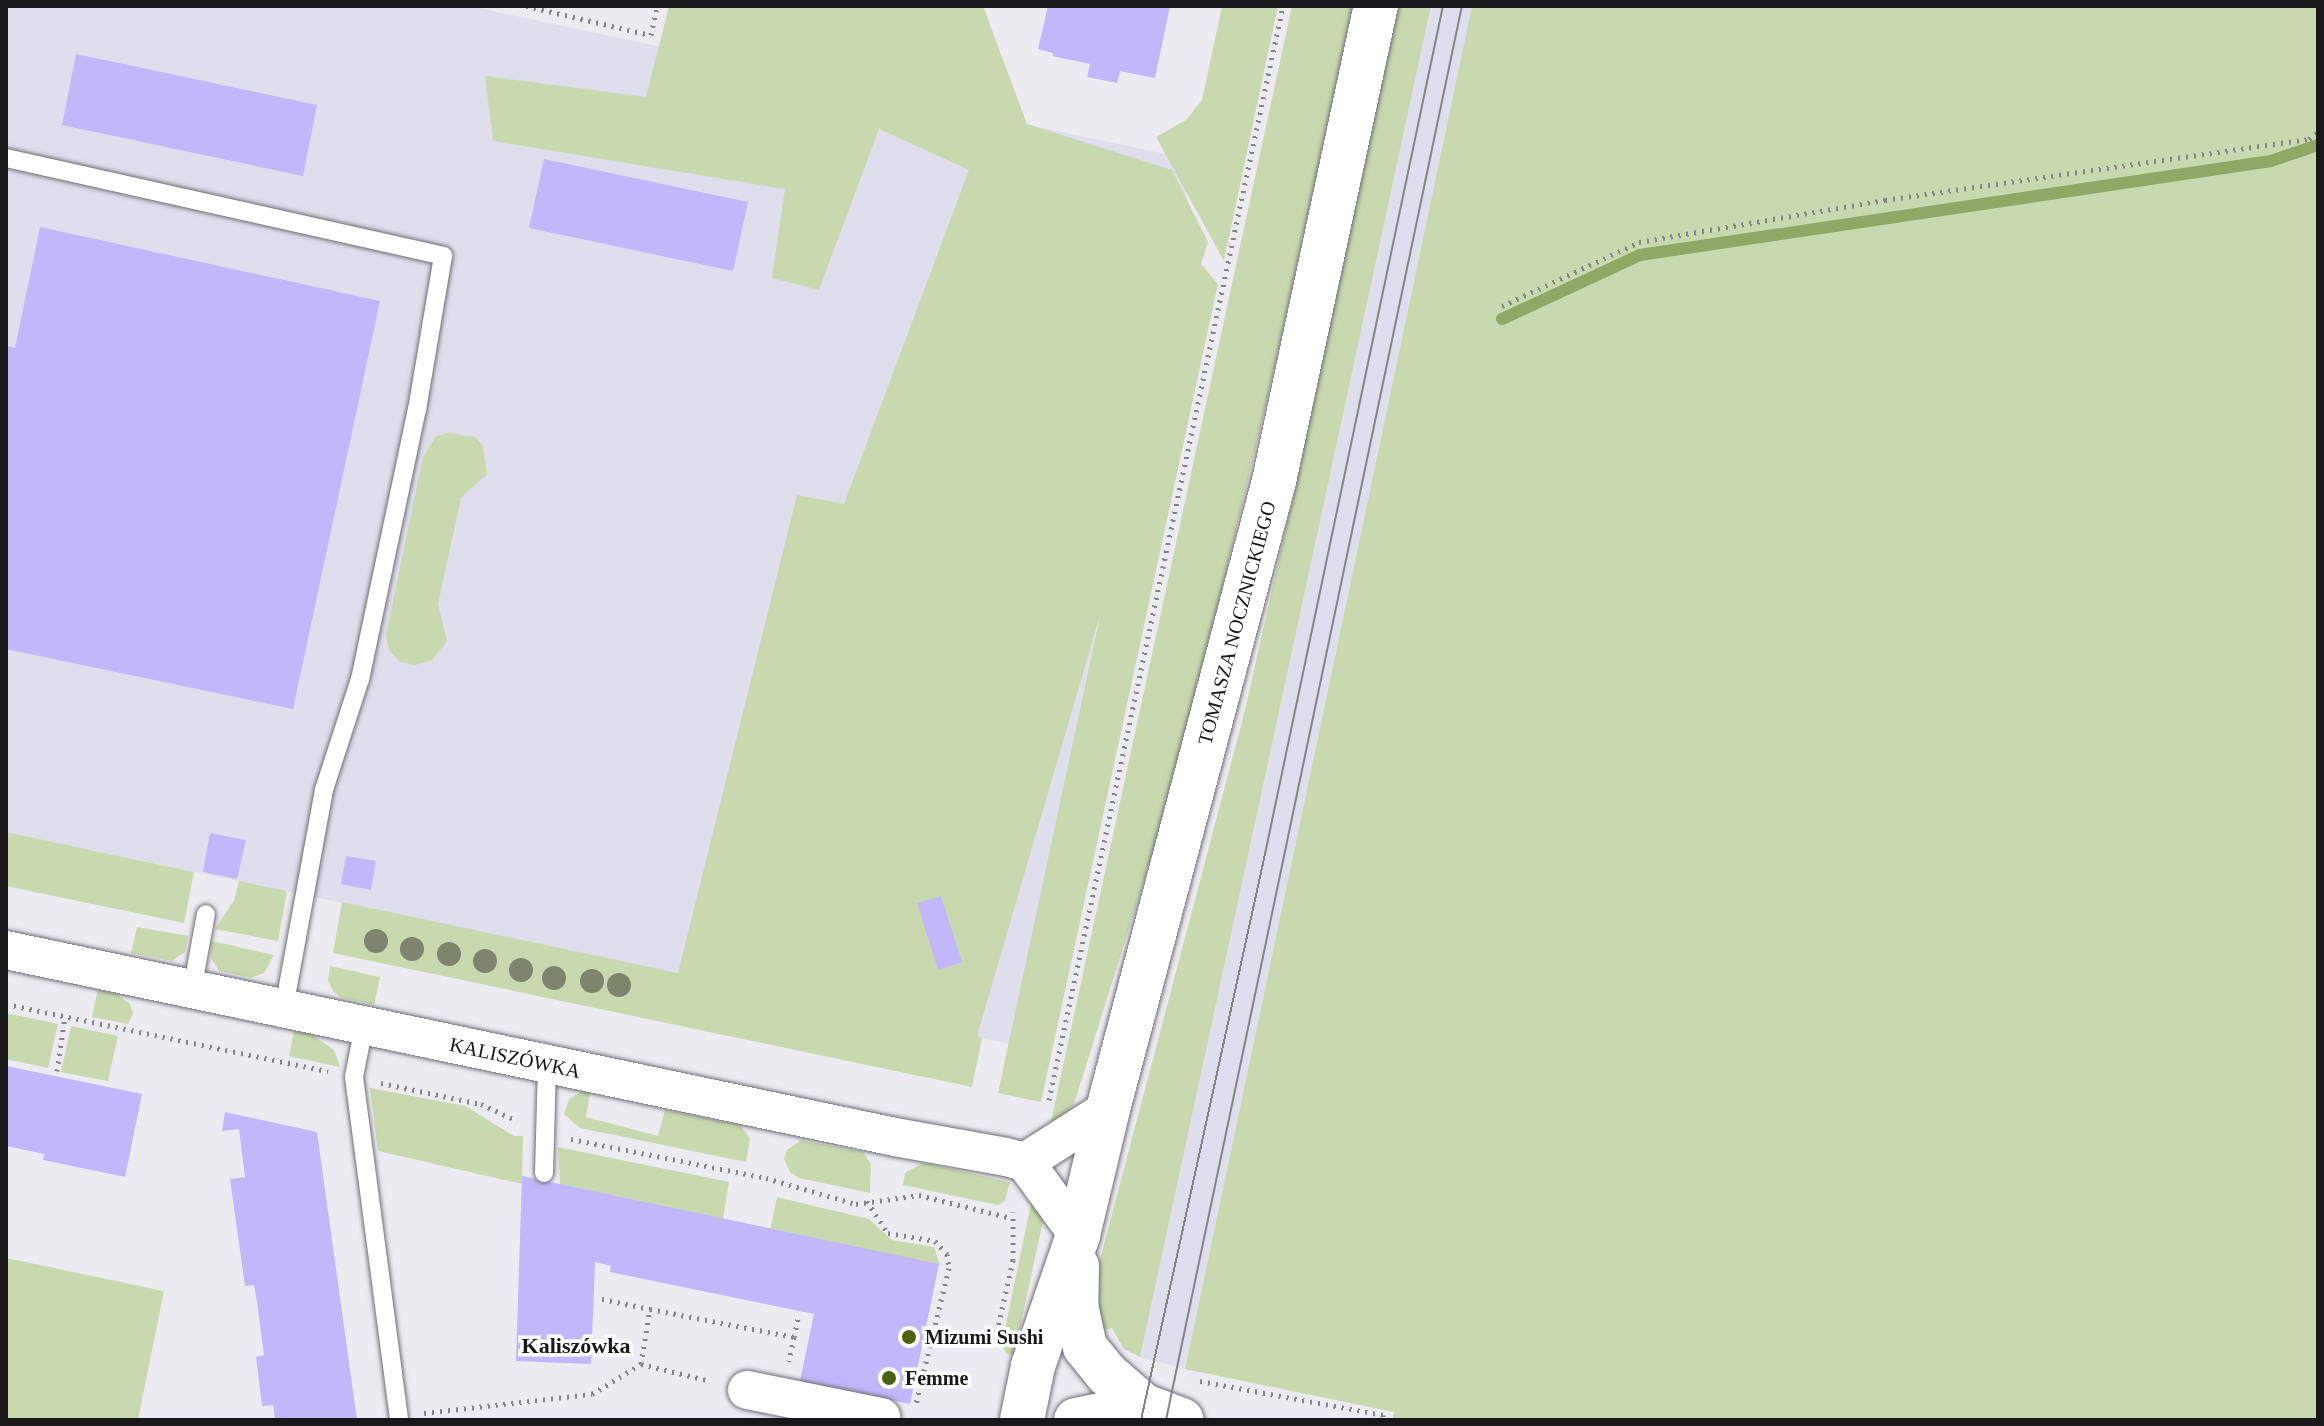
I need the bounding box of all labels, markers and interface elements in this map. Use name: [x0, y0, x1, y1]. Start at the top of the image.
street label: TOMASZA NOCZNICKIEGO: [1193, 498, 1281, 748]
street label: KALISZÓWKA: [447, 1032, 583, 1084]
place label: Mizumi Sushi: [925, 1325, 1043, 1349]
marker: Mizumi Sushi: [900, 1328, 918, 1346]
district label: Kaliszówka: [522, 1333, 630, 1359]
place label: Femme: [905, 1366, 968, 1390]
marker: Femme: [880, 1369, 898, 1387]

